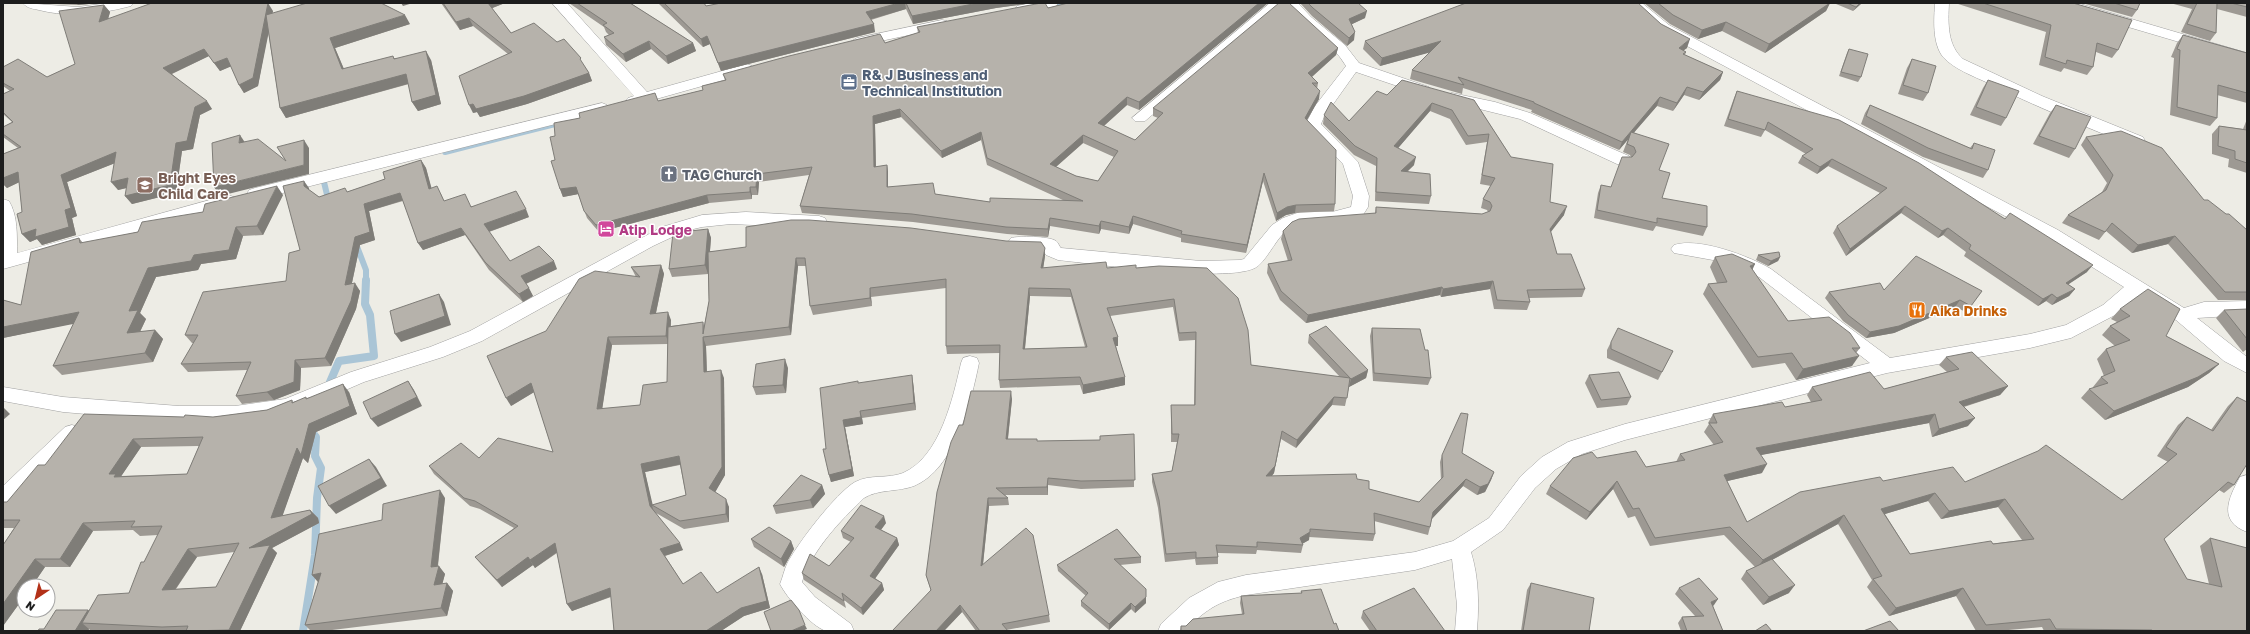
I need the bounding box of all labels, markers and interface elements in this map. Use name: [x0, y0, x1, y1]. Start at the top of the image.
place label: R& J Business and Technical Institution: [862, 66, 1002, 99]
office icon: R& J Business and Technical Institution: [839, 72, 859, 92]
church icon: TAG Church: [659, 164, 679, 184]
place label: TAG Church: [682, 166, 762, 183]
place label: Bright Eyes Child Care: [158, 169, 236, 202]
school or university icon: Bright Eyes Child Care: [135, 175, 155, 195]
hotel icon: Atip Lodge: [596, 219, 616, 239]
place label: Atip Lodge: [619, 221, 692, 238]
restaurant icon: Aika Drinks: [1907, 300, 1927, 320]
place label: Aika Drinks: [1930, 302, 2007, 319]
north arrow: [16, 578, 56, 618]
text: N: [23, 599, 37, 614]

